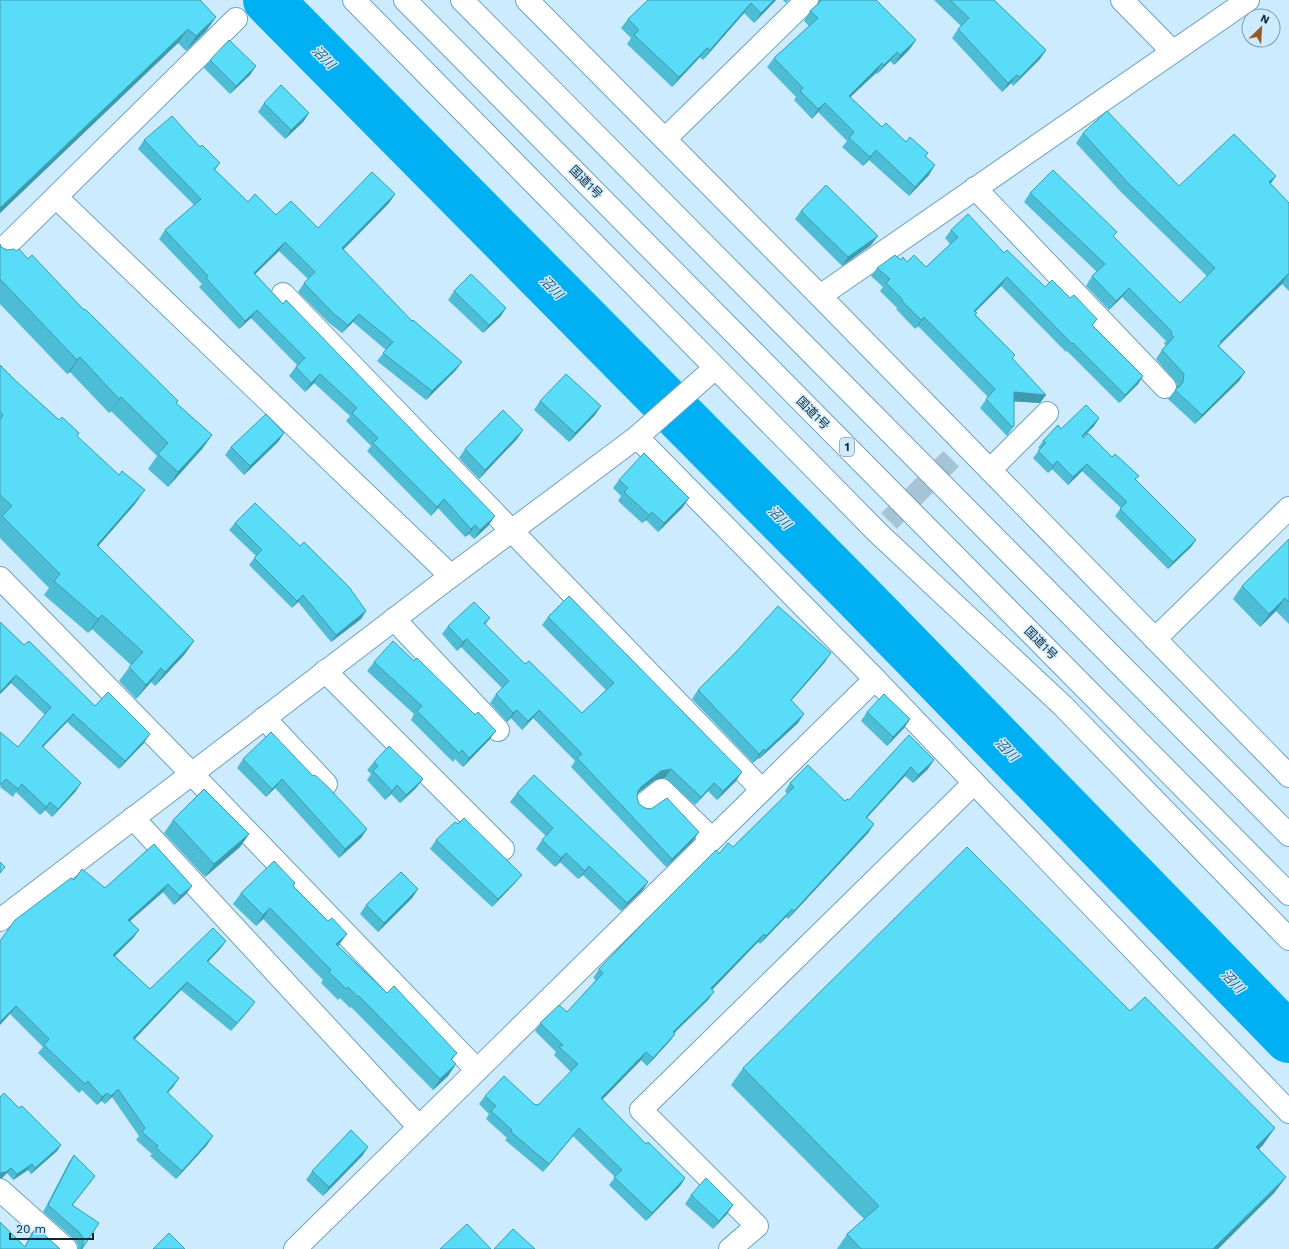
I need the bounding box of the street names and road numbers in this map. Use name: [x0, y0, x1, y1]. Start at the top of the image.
street label: 国道1号: [567, 163, 605, 201]
street label: 国道1号: [794, 394, 832, 432]
road number: 1: [840, 438, 854, 456]
street label: 国道1号: [1022, 624, 1060, 662]

